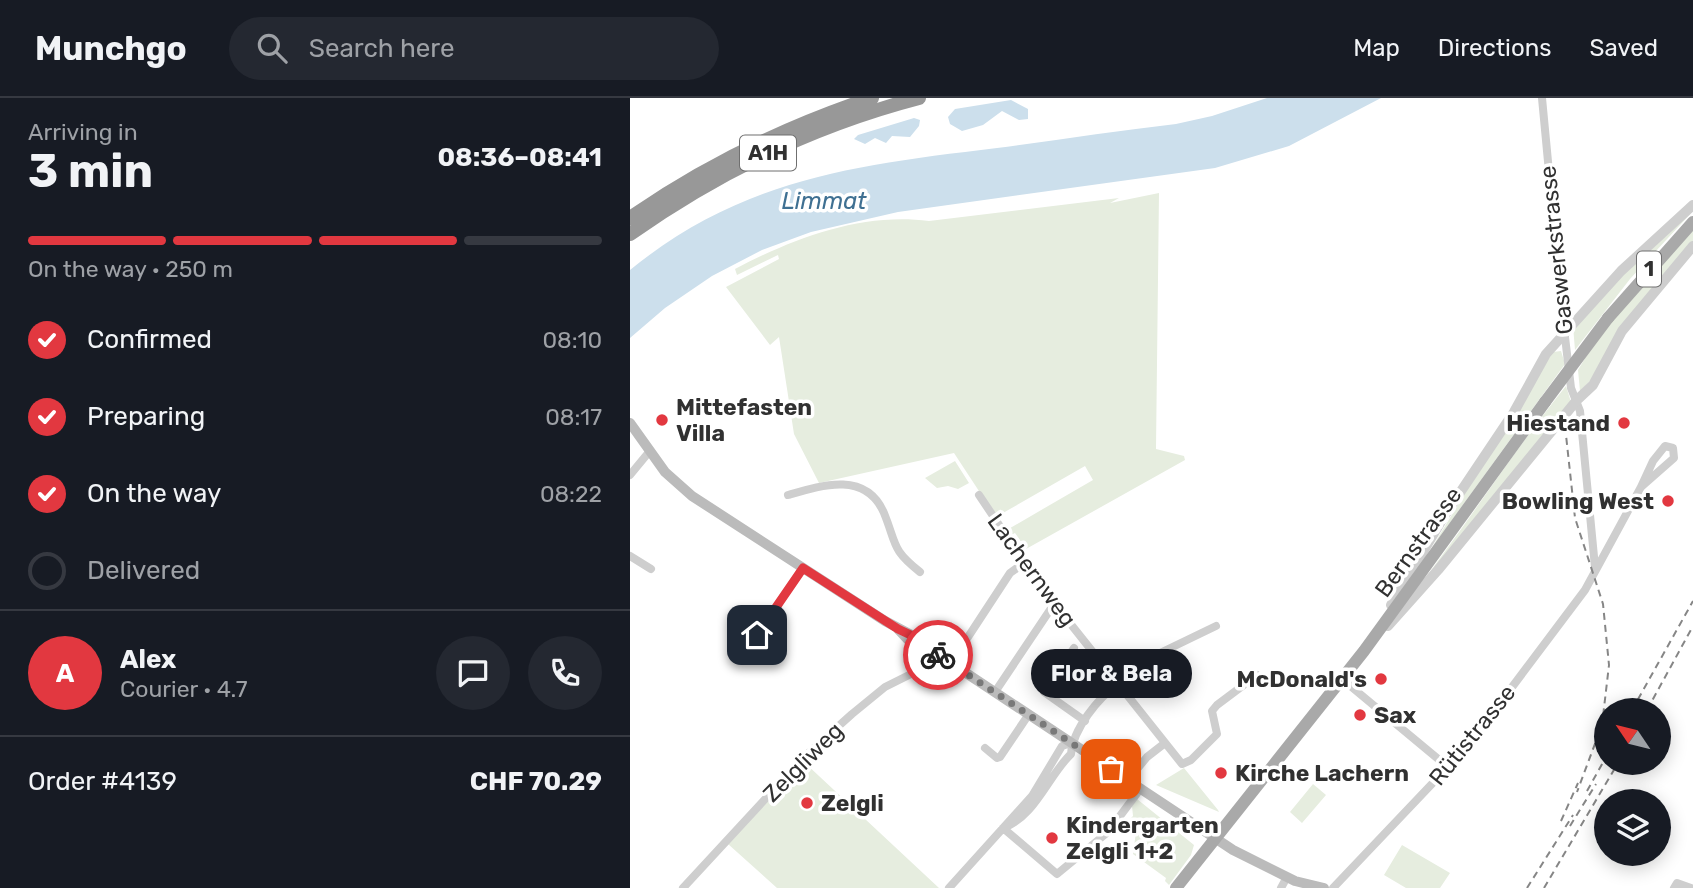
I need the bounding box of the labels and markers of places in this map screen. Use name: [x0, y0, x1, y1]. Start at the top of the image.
place label: Mittefasten Villa: [676, 393, 812, 447]
place label: Hiestand: [1506, 409, 1610, 437]
marker: Mittefasten Villa: [654, 412, 670, 428]
marker: Hiestand: [1616, 415, 1632, 431]
place label: Bowling West: [1502, 487, 1654, 515]
marker: Bowling West: [1660, 493, 1676, 509]
pin: [727, 605, 787, 665]
callout: Flor & Bela: [1030, 650, 1192, 699]
place label: McDonald's: [1237, 665, 1367, 693]
marker: McDonald's: [1373, 671, 1389, 687]
place label: Sax: [1374, 701, 1417, 729]
marker: Sax: [1352, 707, 1368, 723]
pin: [1081, 739, 1141, 799]
place label: Kirche Lachern: [1235, 759, 1409, 787]
marker: Kirche Lachern: [1213, 765, 1229, 781]
place label: Zelgli: [821, 789, 884, 817]
marker: Zelgli: [799, 795, 815, 811]
place label: Kindergarten Zelgli 1+2: [1066, 811, 1219, 865]
marker: Kindergarten Zelgli 1+2: [1044, 830, 1060, 846]

